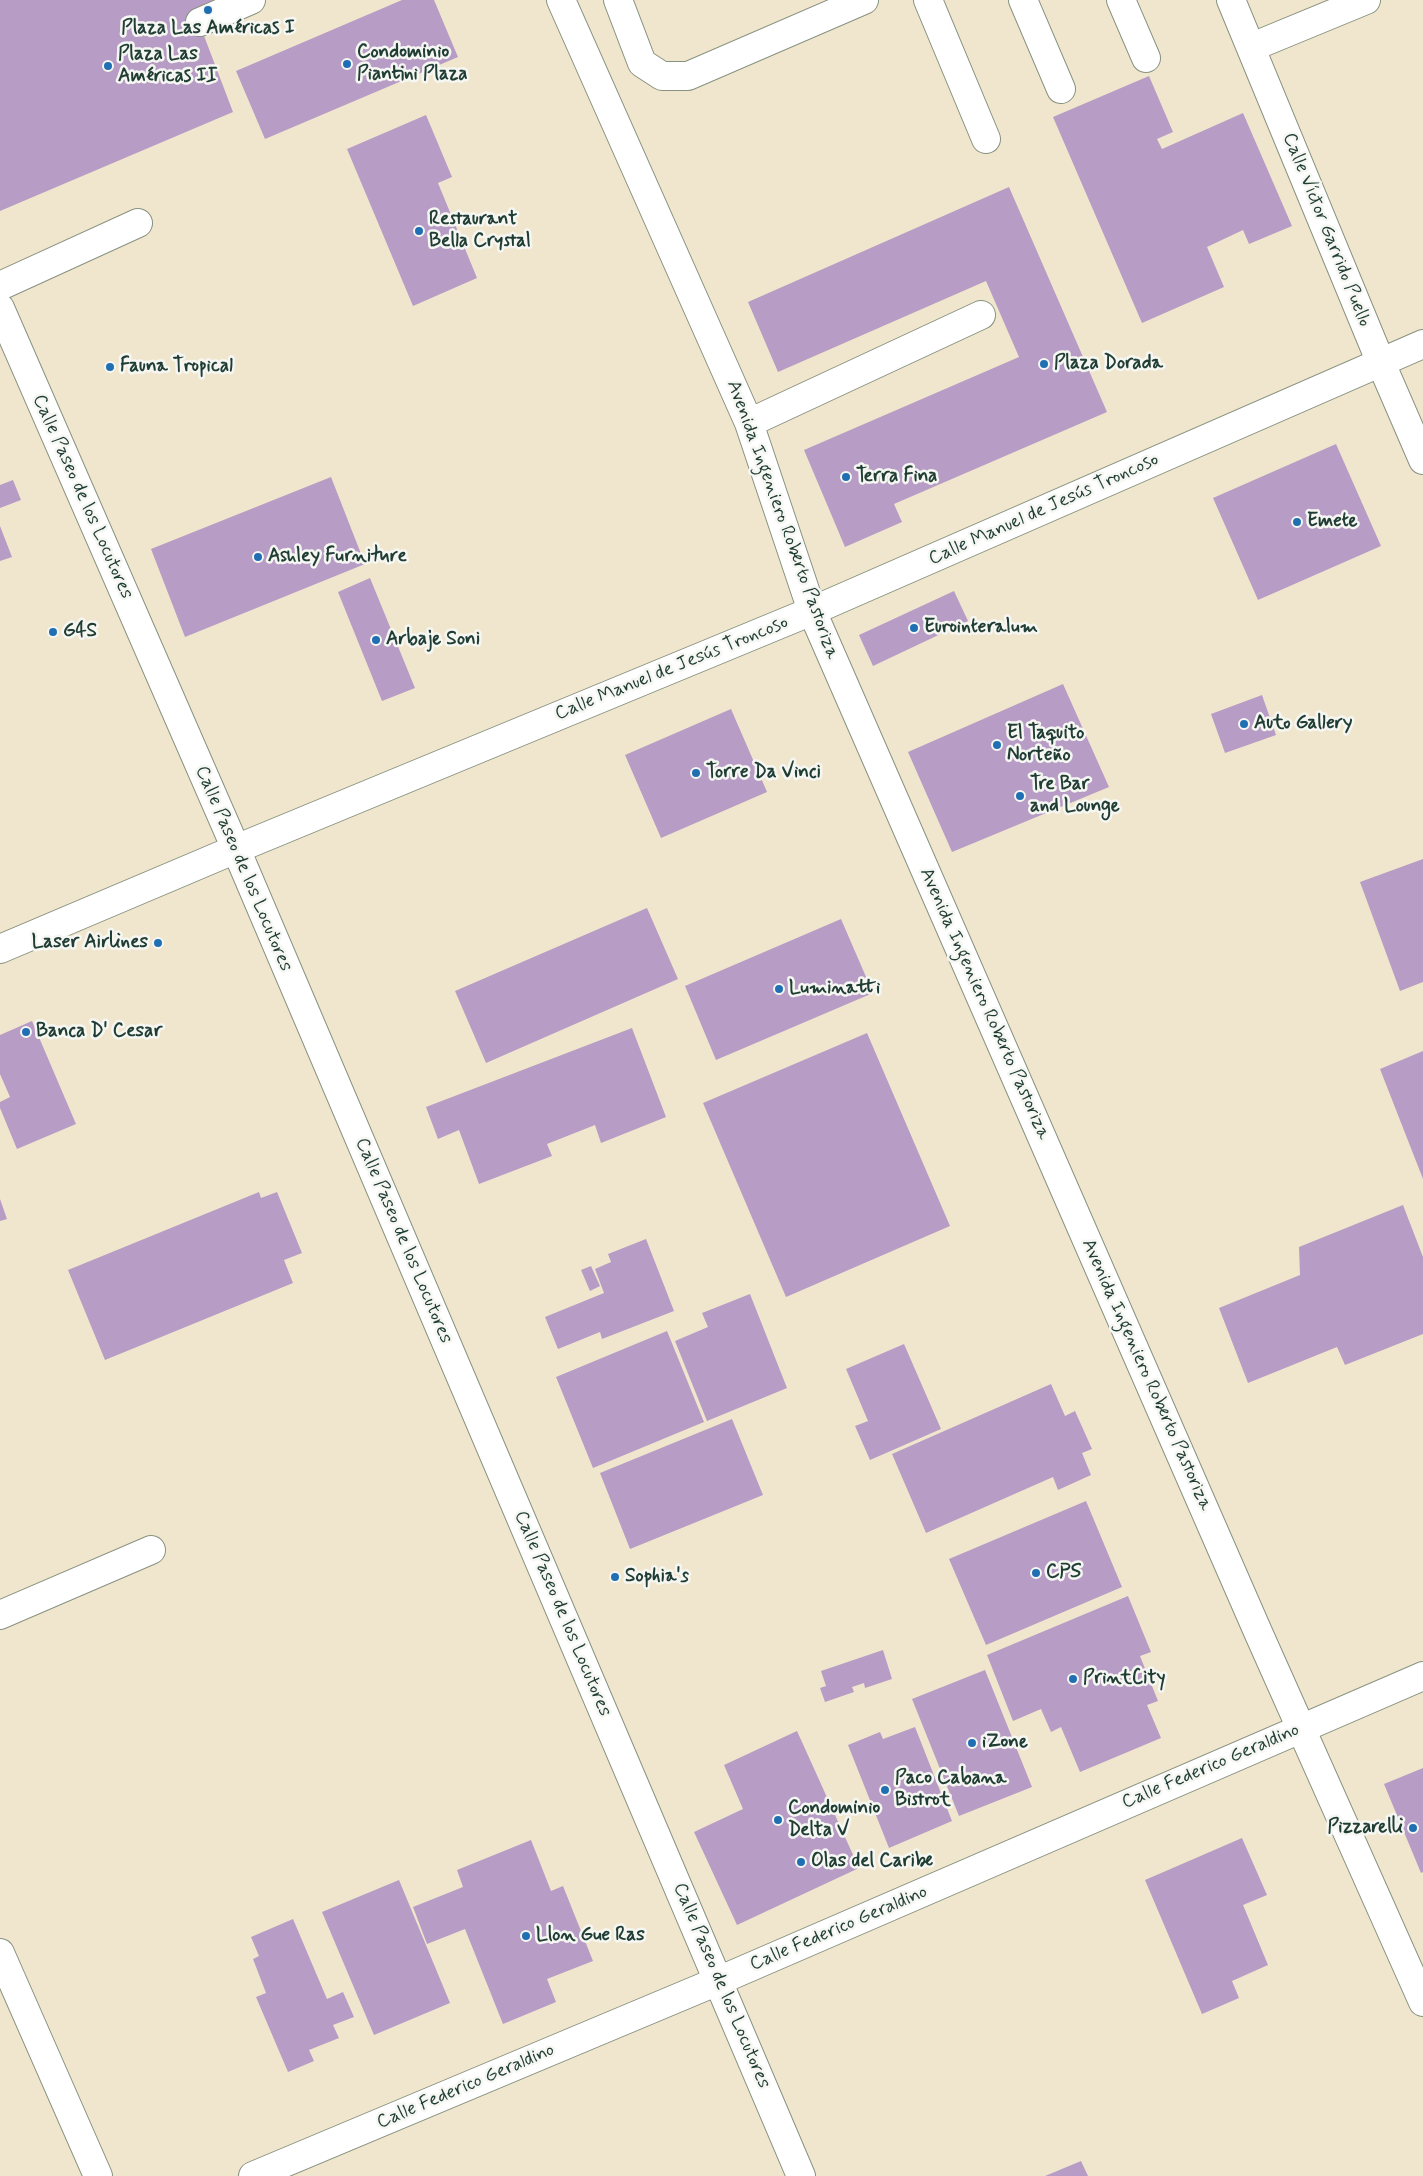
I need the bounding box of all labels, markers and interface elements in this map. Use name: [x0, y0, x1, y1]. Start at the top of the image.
marker: Plaza Las Américas I: [202, 4, 214, 16]
place label: Plaza Las Américas I: [121, 18, 295, 40]
place label: Condominio Piantini Plaza: [357, 42, 468, 86]
place label: Plaza Las Américas II: [118, 44, 217, 88]
marker: Condominio Piantini Plaza: [341, 58, 353, 70]
marker: Plaza Las Américas II: [102, 60, 114, 72]
street label: Calle Víctor Garrido Puello: [1277, 130, 1375, 330]
place label: Restaurant Bella Crystal: [429, 209, 531, 253]
marker: Restaurant Bella Crystal: [413, 225, 425, 237]
place label: Plaza Dorada: [1054, 353, 1163, 375]
place label: Fauna Tropical: [120, 356, 233, 378]
marker: Plaza Dorada: [1038, 358, 1050, 370]
marker: Fauna Tropical: [104, 361, 116, 373]
street label: Avenida Ingeniero Roberto Pastoriza: [721, 378, 843, 662]
street label: Calle Paseo de los Locutores: [27, 391, 137, 603]
street label: Calle Manuel de Jesús Troncoso: [925, 449, 1163, 571]
place label: Terra Fina: [856, 466, 937, 488]
marker: Terra Fina: [840, 471, 852, 483]
place label: Emete: [1307, 511, 1357, 533]
marker: Emete: [1291, 516, 1303, 528]
place label: Ashley Furniture: [268, 546, 407, 568]
marker: Ashley Furniture: [252, 551, 264, 563]
street label: Calle Manuel de Jesús Troncoso: [552, 612, 792, 726]
place label: Eurointeralum: [924, 617, 1038, 639]
place label: G4S: [63, 621, 97, 643]
marker: Eurointeralum: [908, 622, 920, 634]
marker: G4S: [47, 626, 59, 638]
place label: Arbaje Soni: [386, 629, 480, 651]
marker: Arbaje Soni: [370, 634, 382, 646]
place label: Auto Gallery: [1254, 713, 1352, 735]
marker: Auto Gallery: [1238, 718, 1250, 730]
place label: El Taquito Norteño: [1007, 723, 1084, 767]
marker: El Taquito Norteño: [991, 739, 1003, 751]
place label: Torre Da Vinci: [706, 762, 821, 784]
street label: Calle Paseo de los Locutores: [189, 763, 297, 975]
marker: Torre Da Vinci: [690, 767, 702, 779]
place label: Tre Bar and Lounge: [1030, 774, 1120, 818]
marker: Tre Bar and Lounge: [1014, 790, 1026, 802]
street label: Avenida Ingeniero Roberto Pastoriza: [914, 865, 1054, 1143]
place label: Laser Airlines: [32, 932, 148, 954]
marker: Laser Airlines: [152, 937, 164, 949]
place label: Luminatti: [789, 978, 880, 1000]
marker: Luminatti: [773, 983, 785, 995]
place label: Banca D' Cesar: [36, 1021, 162, 1043]
marker: Banca D' Cesar: [20, 1026, 32, 1038]
street label: Calle Paseo de los Locutores: [349, 1135, 457, 1347]
street label: Avenida Ingeniero Roberto Pastoriza: [1076, 1236, 1216, 1514]
street label: Calle Paseo de los Locutores: [508, 1508, 616, 1720]
place label: CPS: [1046, 1562, 1081, 1584]
place label: Sophia's: [625, 1566, 689, 1588]
marker: CPS: [1030, 1567, 1042, 1579]
marker: Sophia's: [609, 1571, 621, 1583]
place label: PrintCity: [1083, 1668, 1165, 1690]
marker: PrintCity: [1067, 1673, 1079, 1685]
street label: Calle Federico Geraldino: [1119, 1719, 1303, 1815]
place label: iZone: [982, 1732, 1028, 1754]
marker: iZone: [966, 1737, 978, 1749]
place label: Paco Cabana Bistrot: [895, 1768, 1007, 1812]
marker: Paco Cabana Bistrot: [879, 1784, 891, 1796]
place label: Condominio Delta V: [788, 1798, 880, 1842]
marker: Condominio Delta V: [772, 1814, 784, 1826]
place label: Pizzarelli: [1328, 1817, 1403, 1839]
marker: Pizzarelli: [1407, 1822, 1419, 1834]
place label: Olas del Caribe: [811, 1851, 933, 1873]
marker: Olas del Caribe: [795, 1856, 807, 1868]
street label: Calle Paseo de los Locutores: [667, 1880, 775, 2092]
street label: Calle Federico Geraldino: [747, 1881, 931, 1977]
place label: Llon Gue Ras: [536, 1925, 645, 1947]
marker: Llon Gue Ras: [520, 1930, 532, 1942]
street label: Calle Federico Geraldino: [374, 2039, 558, 2135]

